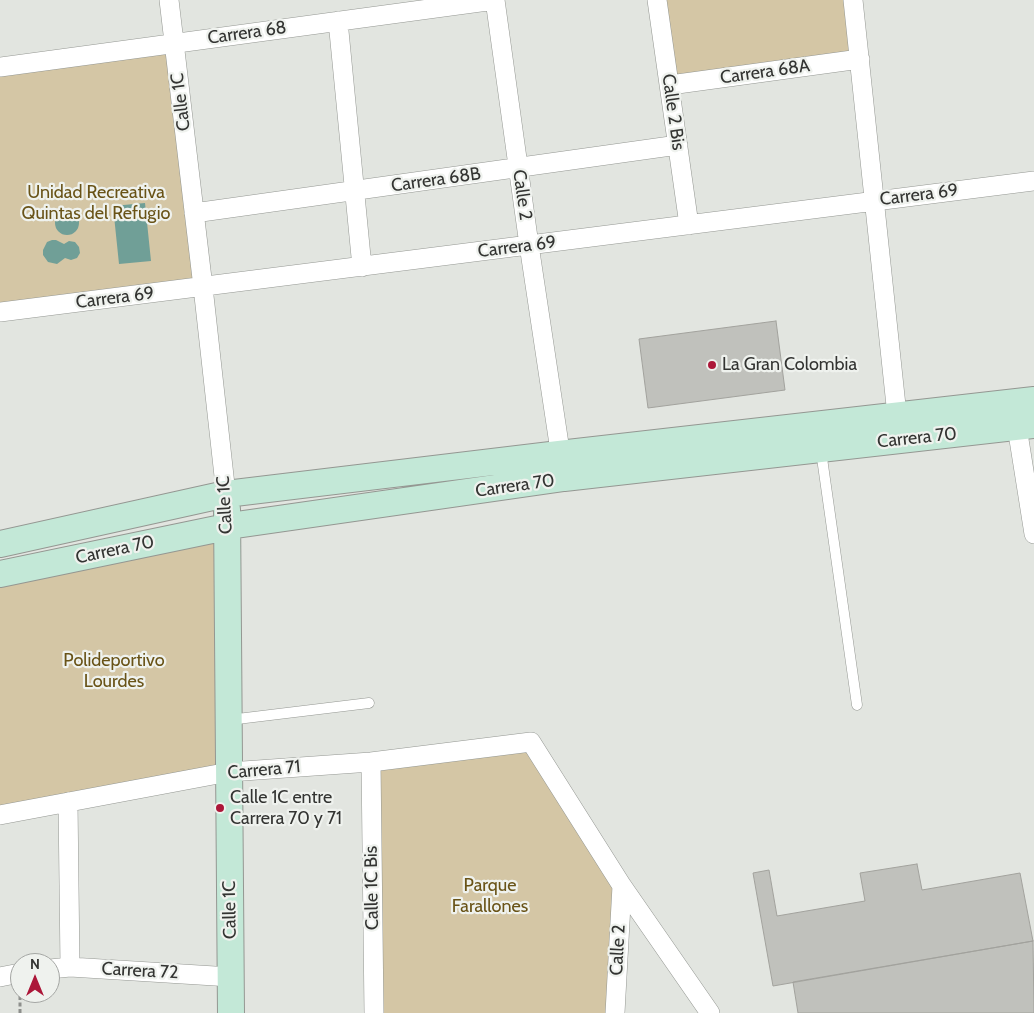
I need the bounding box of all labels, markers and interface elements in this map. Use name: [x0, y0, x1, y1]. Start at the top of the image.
street label: Carrera 68: [206, 17, 288, 49]
street label: Carrera 68A: [719, 55, 811, 89]
street label: Calle 1C: [167, 72, 195, 132]
street label: Calle 2 Bis: [657, 72, 689, 152]
street label: Carrera 68B: [390, 163, 482, 197]
street label: Calle 2: [508, 168, 536, 222]
street label: Carrera 69: [879, 179, 959, 211]
park label: Unidad Recreativa Quintas del Refugio: [22, 182, 170, 224]
street label: Carrera 69: [477, 231, 557, 263]
street label: Carrera 69: [75, 282, 155, 314]
place label: La Gran Colombia: [722, 354, 857, 376]
marker: La Gran Colombia: [706, 359, 718, 371]
street label: Carrera 70: [876, 423, 958, 453]
street label: Carrera 70: [474, 470, 556, 502]
street label: Calle 1C: [213, 475, 237, 535]
street label: Carrera 70: [74, 531, 156, 569]
park label: Polideportivo Lourdes: [63, 650, 165, 692]
street label: Carrera 71: [227, 756, 301, 784]
place label: Calle 1C entre Carrera 70 y 71: [230, 787, 342, 830]
marker: Calle 1C entre Carrera 70 y 71: [214, 802, 226, 814]
street label: Calle 1C Bis: [360, 846, 384, 930]
park label: Parque Farallones: [452, 875, 528, 918]
street label: Calle 1C: [219, 881, 241, 939]
street label: Calle 2: [606, 924, 630, 976]
north arrow: [10, 953, 60, 1003]
text: N: [30, 955, 40, 973]
street label: Carrera 72: [101, 958, 179, 984]

